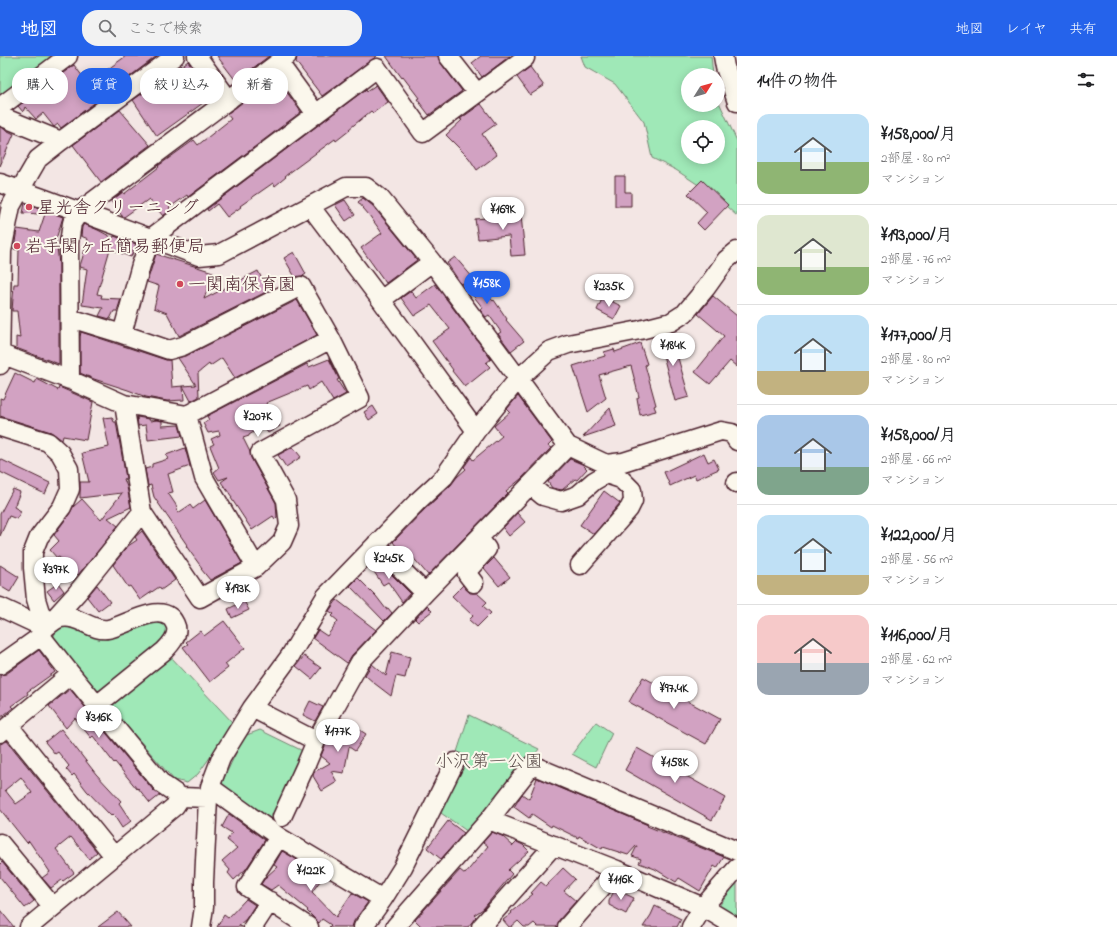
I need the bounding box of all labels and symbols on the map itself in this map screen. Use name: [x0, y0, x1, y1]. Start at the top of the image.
north arrow: [681, 68, 725, 112]
place label: 星光舎クリーニング: [37, 196, 199, 222]
pin: ¥169K: [475, 197, 531, 231]
marker: 星光舎クリーニング: [24, 202, 34, 212]
place label: 岩手関ヶ丘簡易郵便局: [25, 235, 205, 261]
marker: 岩手関ヶ丘簡易郵便局: [12, 241, 22, 251]
pin: ¥158K: [459, 271, 515, 305]
place label: 一関南保育園: [188, 273, 296, 299]
pin: ¥235K: [581, 274, 637, 308]
marker: 一関南保育園: [175, 279, 185, 289]
pin: ¥184K: [645, 333, 701, 367]
pin: ¥207K: [230, 404, 286, 438]
pin: ¥245K: [361, 546, 417, 580]
pin: ¥397K: [28, 557, 84, 591]
pin: ¥193K: [210, 576, 266, 610]
pin: ¥97.4K: [641, 676, 707, 710]
pin: ¥316K: [71, 705, 127, 739]
pin: ¥177K: [310, 719, 366, 753]
park label: 小沢第一公園: [435, 750, 543, 776]
pin: ¥158K: [647, 750, 703, 784]
pin: ¥122K: [283, 858, 339, 892]
pin: ¥116K: [593, 867, 649, 901]

